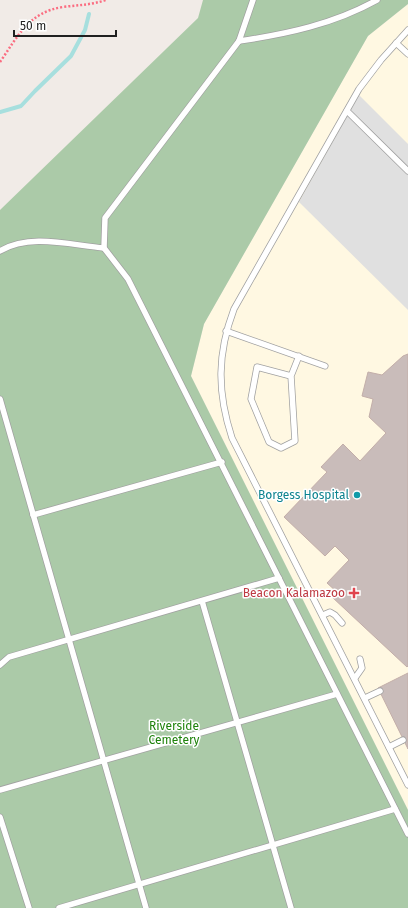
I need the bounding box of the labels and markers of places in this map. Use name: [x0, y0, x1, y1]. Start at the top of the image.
place label: Borgess Hospital: [258, 488, 349, 502]
marker: Borgess Hospital: [352, 490, 362, 500]
place label: Beacon Kalamazoo: [243, 586, 345, 600]
marker: Beacon Kalamazoo: [348, 587, 360, 599]

